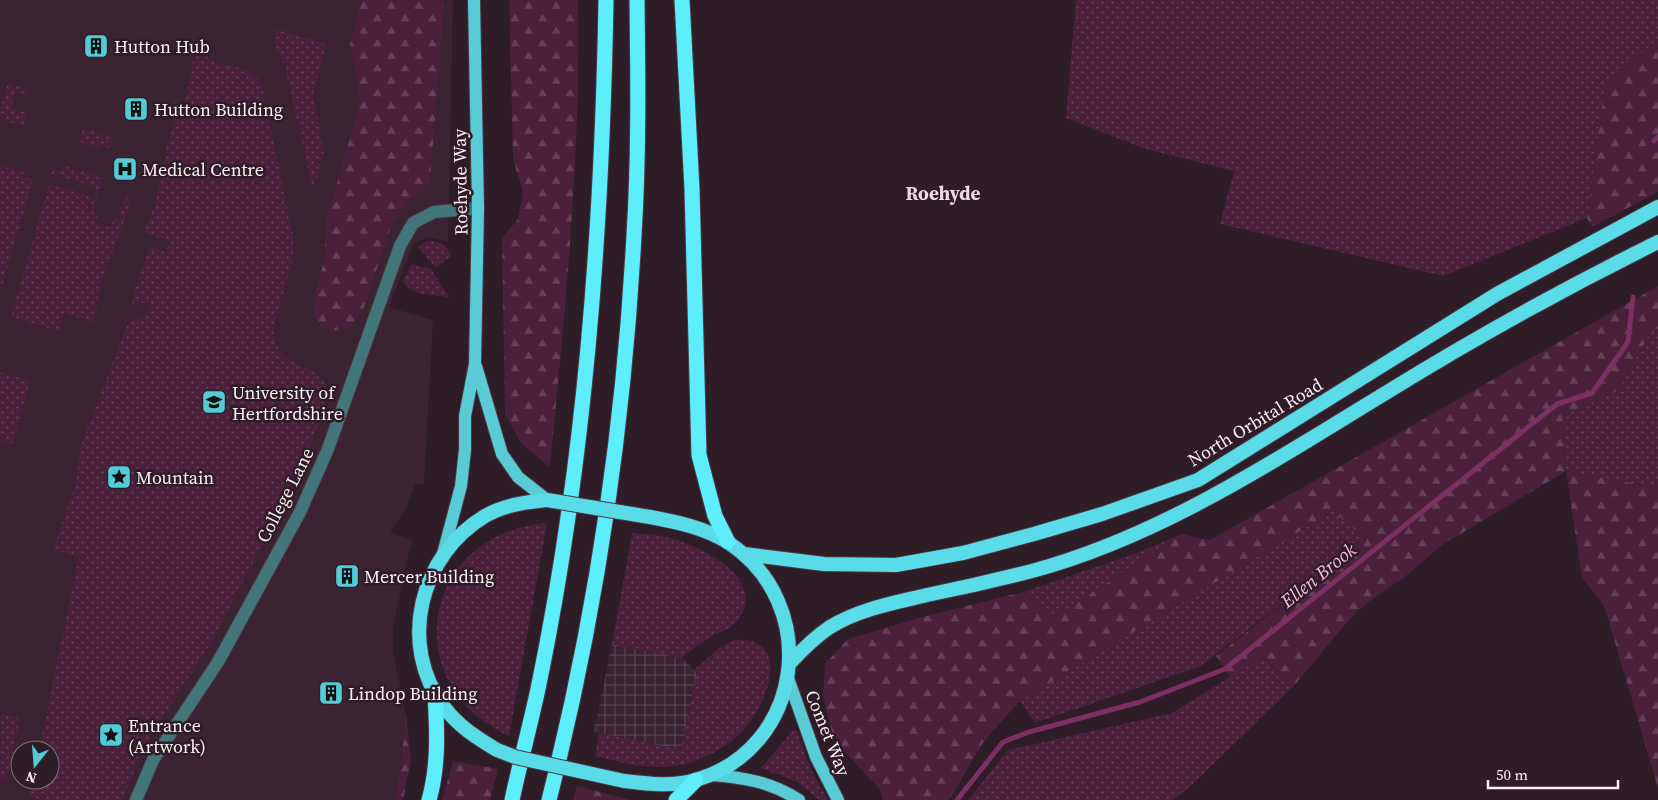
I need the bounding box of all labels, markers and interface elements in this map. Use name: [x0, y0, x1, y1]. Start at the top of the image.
building icon: Hutton Hub: [83, 33, 109, 59]
place label: Hutton Hub: [114, 34, 210, 59]
building icon: Hutton Building: [123, 96, 149, 122]
place label: Hutton Building: [154, 97, 283, 122]
street label: Roehyde Way: [447, 128, 473, 236]
hospital icon: Medical Centre: [112, 156, 138, 182]
place label: Medical Centre: [142, 157, 264, 182]
district label: Roehyde: [905, 180, 981, 206]
street label: North Orbital Road: [1183, 372, 1327, 472]
place label: University of Hertfordshire: [232, 380, 343, 426]
school or university icon: University of Hertfordshire: [201, 389, 227, 415]
street label: College Lane: [250, 443, 320, 547]
place icon: Mountain: [106, 464, 132, 490]
place label: Mountain: [136, 465, 214, 490]
water label: Ellen Brook: [1274, 537, 1361, 614]
building icon: Mercer Building: [334, 563, 360, 589]
place label: Mercer Building: [364, 564, 494, 589]
building icon: Lindop Building: [318, 680, 344, 706]
place label: Lindop Building: [348, 681, 478, 706]
street label: Comet Way: [799, 686, 857, 780]
place label: Entrance (Artwork): [128, 713, 206, 759]
place icon: Entrance (Artwork): [98, 722, 124, 748]
north arrow: [10, 740, 60, 790]
scale bar: [1488, 758, 1618, 790]
text: 50 m: [1496, 764, 1528, 785]
text: N: [23, 766, 39, 788]

